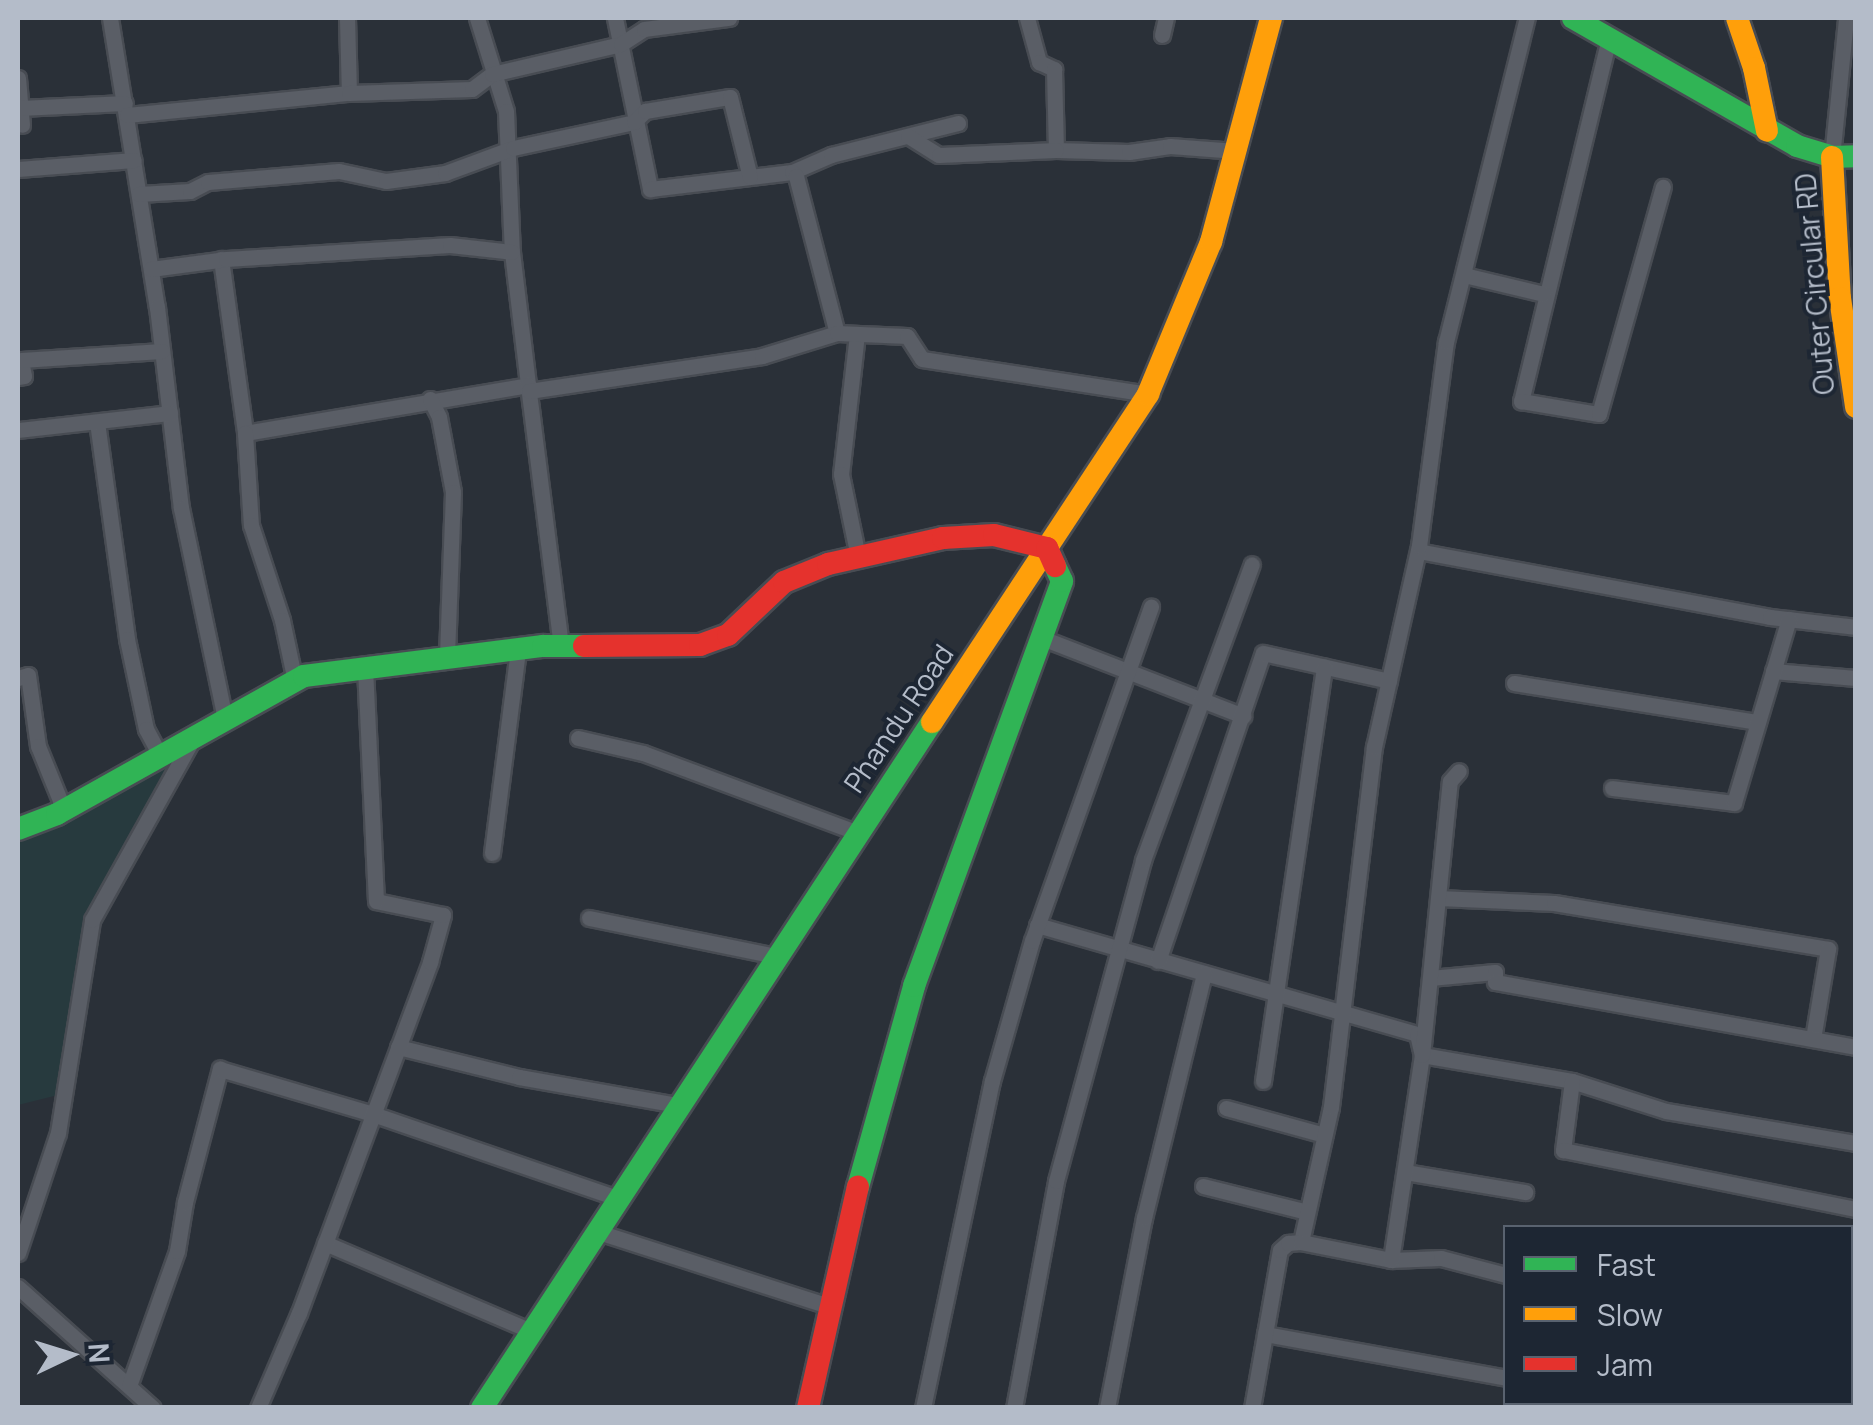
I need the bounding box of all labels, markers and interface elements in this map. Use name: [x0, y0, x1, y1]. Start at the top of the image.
street label: Outer Circular RD: [1788, 172, 1840, 396]
street label: Phandu Road: [836, 638, 960, 798]
legend: [1503, 1225, 1853, 1405]
text: Fast: [1597, 1244, 1656, 1285]
text: Slow: [1597, 1294, 1663, 1335]
north arrow: [20, 1305, 120, 1405]
text: N: [80, 1342, 120, 1364]
text: Jam: [1597, 1344, 1653, 1385]

